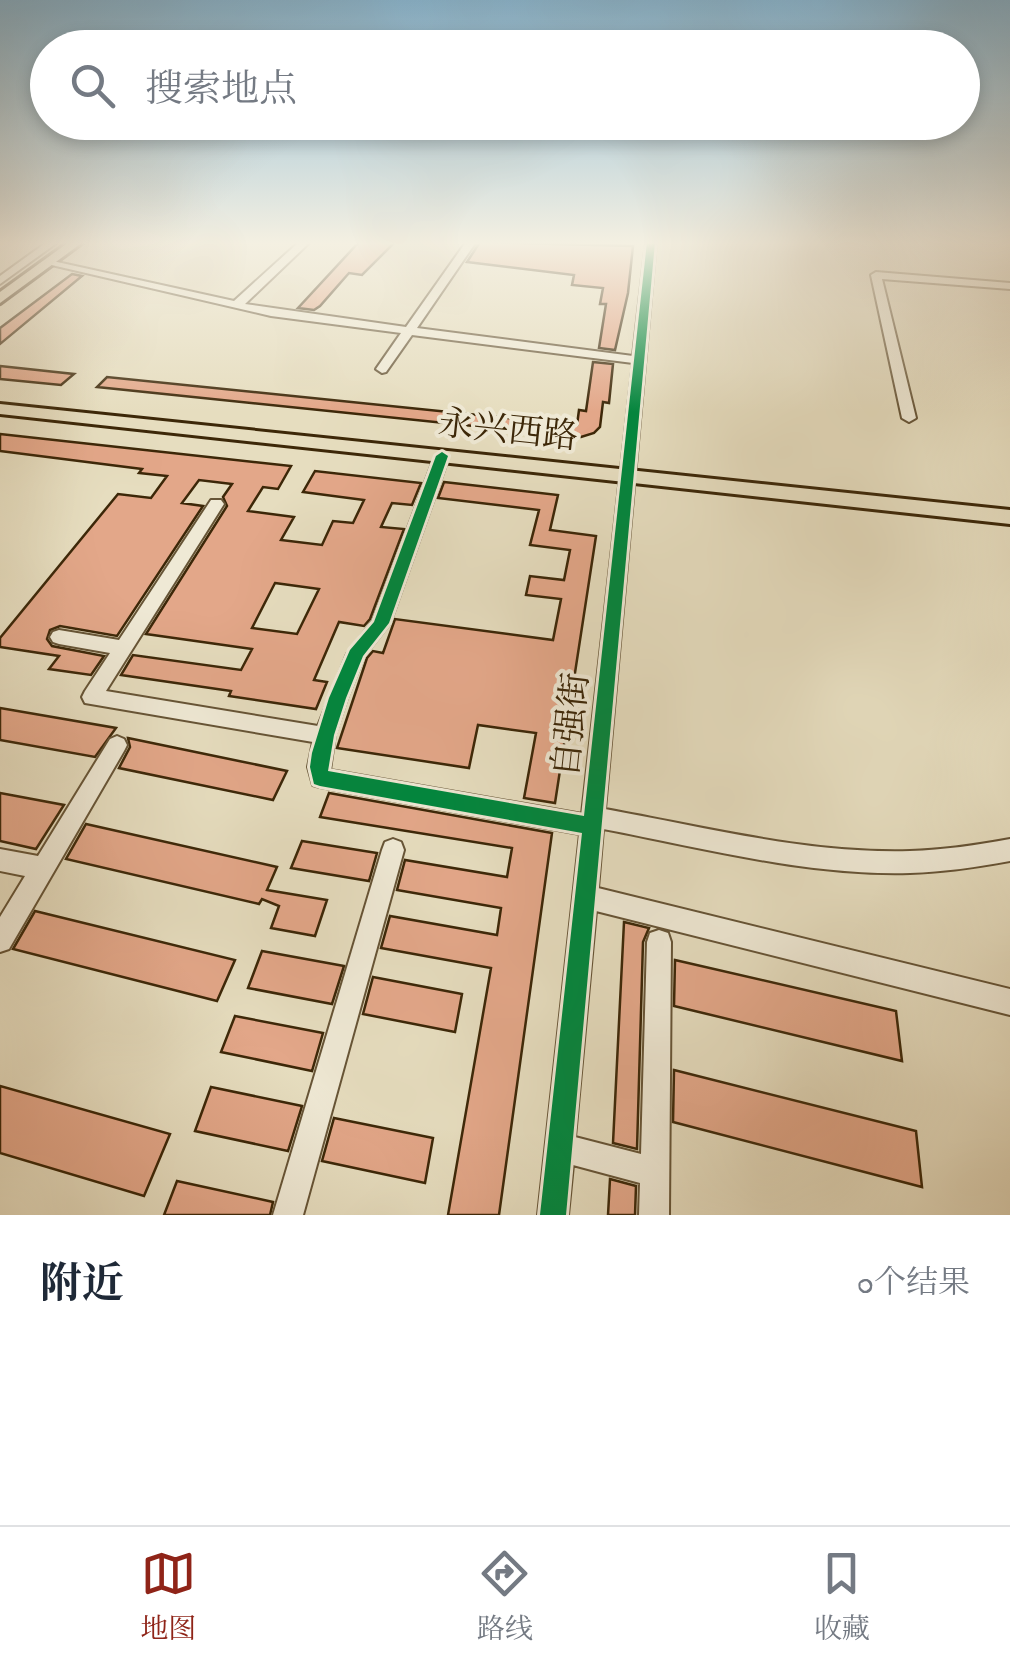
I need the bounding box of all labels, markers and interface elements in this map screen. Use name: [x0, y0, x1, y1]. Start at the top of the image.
search box: [30, 30, 980, 140]
icon: search: [65, 58, 120, 113]
text: 搜索地点: [145, 66, 297, 114]
street label: 永兴西路: [436, 402, 580, 460]
street label: 自强街: [545, 670, 599, 780]
text: 附近: [40, 1259, 124, 1311]
text: 0个结果: [857, 1264, 970, 1304]
tab: 地图: [140, 1546, 196, 1647]
tab: 路线: [477, 1546, 533, 1647]
tab: 收藏: [814, 1546, 870, 1647]

